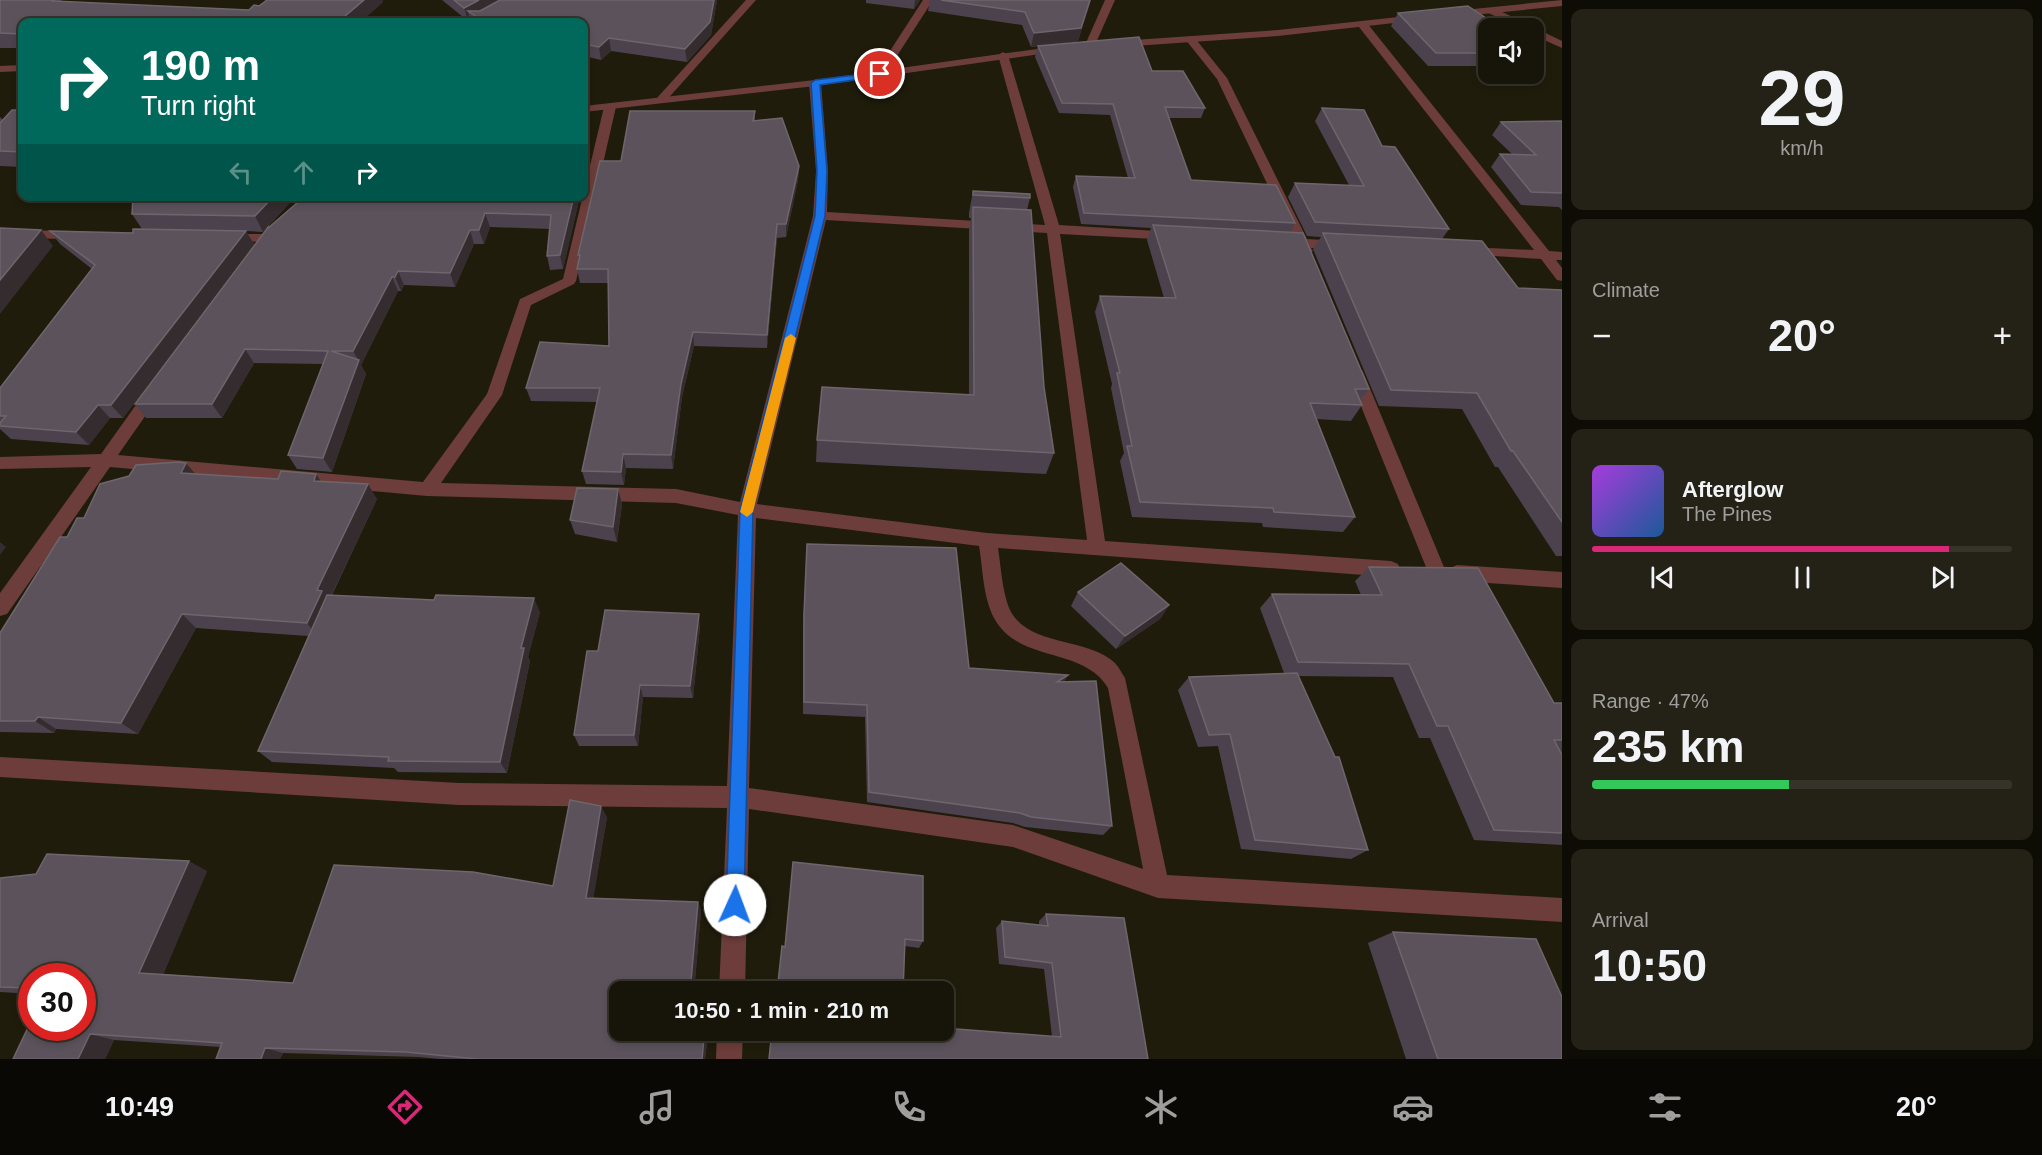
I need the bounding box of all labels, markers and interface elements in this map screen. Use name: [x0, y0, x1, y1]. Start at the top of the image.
map controls: [1478, 18, 1544, 84]
button: sound: [1478, 18, 1544, 84]
icon: right: [42, 42, 120, 120]
text: 190 m: [141, 42, 260, 89]
pin: [854, 48, 905, 99]
text: 29: [1759, 54, 1845, 142]
icon: arrive: [863, 57, 896, 90]
text: Turn right: [141, 91, 256, 121]
text: km/h: [1780, 137, 1824, 159]
icon: left: [224, 156, 257, 189]
icon: ahead: [287, 156, 320, 189]
icon: right: [350, 156, 383, 189]
text: Climate: [1592, 279, 1660, 301]
text: 20°: [1768, 310, 1836, 361]
text: −: [1592, 317, 1611, 354]
text: +: [1993, 317, 2012, 354]
text: Afterglow: [1682, 477, 1783, 502]
text: The Pines: [1682, 503, 1772, 525]
icon: previous: [1646, 561, 1679, 594]
icon: pause: [1786, 561, 1819, 594]
icon: next: [1926, 561, 1959, 594]
text: Range · 47%: [1592, 690, 1709, 712]
text: 235 km: [1592, 721, 1745, 772]
position arrow: [703, 873, 767, 937]
text: Arrival: [1592, 909, 1649, 931]
text: 10:50: [1592, 940, 1707, 991]
speed limit sign: 30: [18, 963, 96, 1041]
text: 10:50 · 1 min · 210 m: [674, 998, 889, 1023]
icon: directions: [384, 1086, 426, 1128]
icon: music: [636, 1086, 678, 1128]
icon: phone: [888, 1086, 930, 1128]
icon: climate: [1140, 1086, 1182, 1128]
icon: car: [1392, 1086, 1434, 1128]
icon: filters: [1644, 1086, 1686, 1128]
text: 10:49: [105, 1092, 174, 1122]
text: 20°: [1896, 1092, 1937, 1122]

